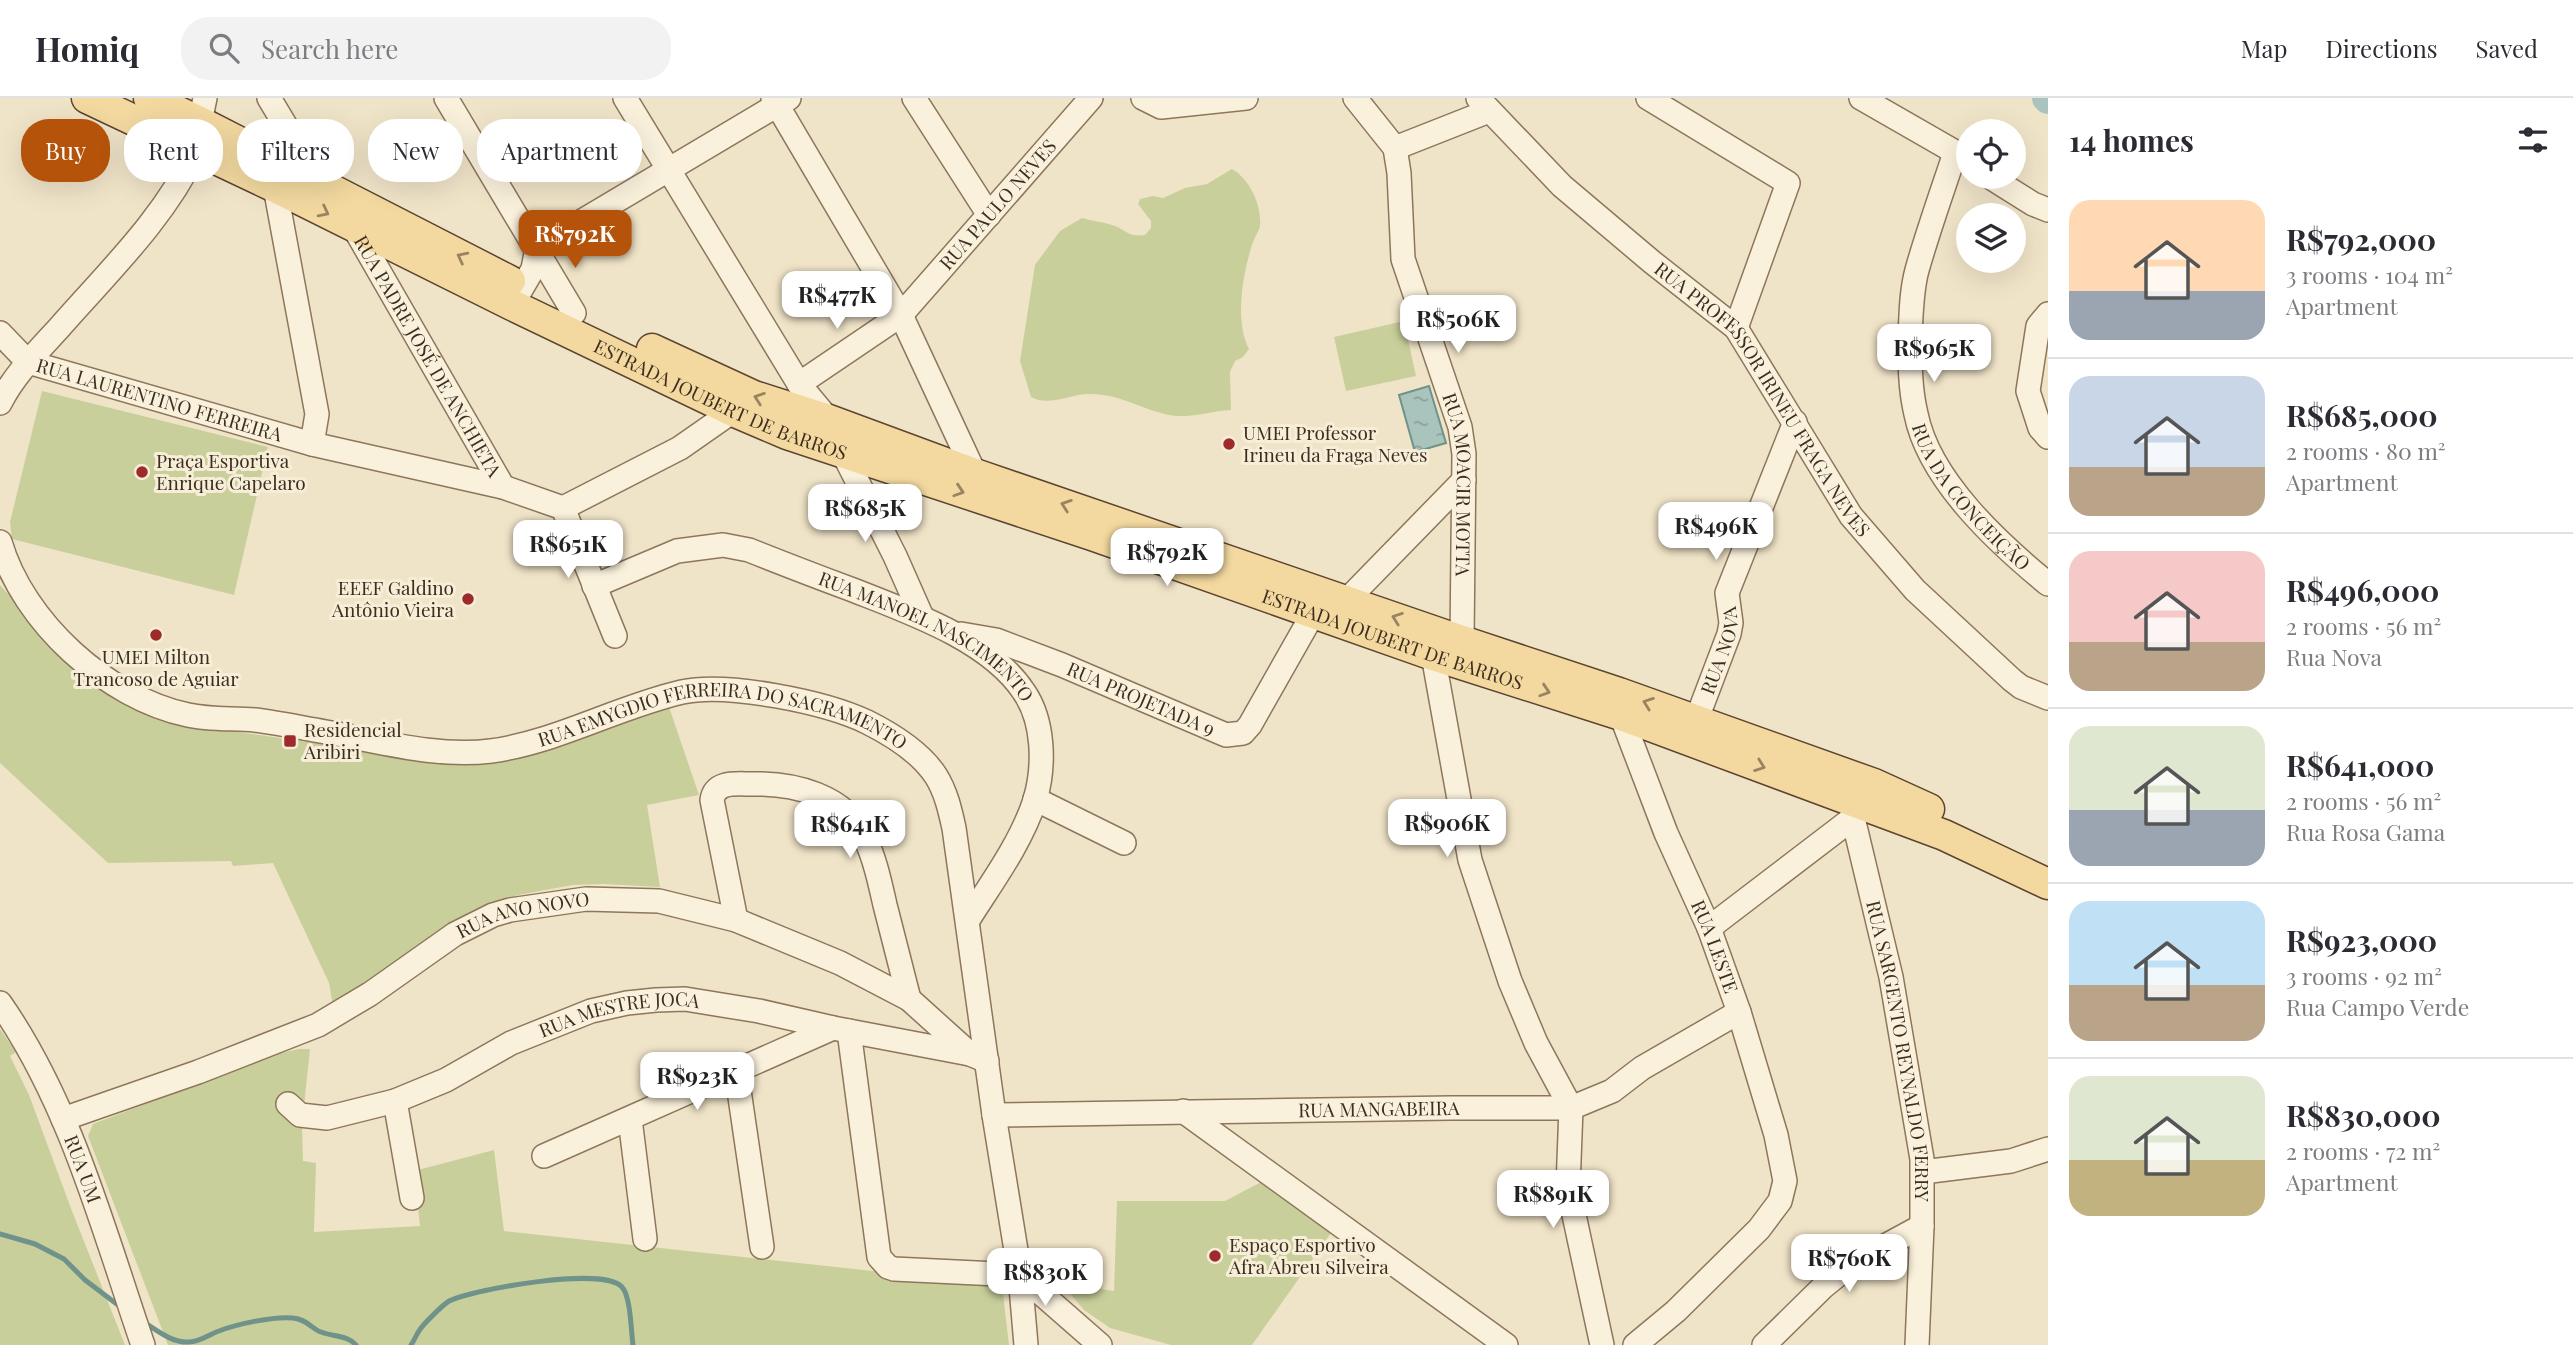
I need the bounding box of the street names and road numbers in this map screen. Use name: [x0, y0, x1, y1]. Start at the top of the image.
street label: RUA PAULO NEVES: [933, 133, 1061, 275]
street label: RUA PADRE JOSÉ DE ANCHIETA: [349, 230, 509, 482]
street label: RUA PROFESSOR IRINEU FRAGA NEVES: [1650, 255, 1877, 542]
street label: ESTRADA JOUBERT DE BARROS: [590, 332, 851, 465]
street label: RUA LAURENTINO FERREIRA: [34, 351, 286, 447]
street label: RUA MOACIR MOTTA: [1437, 389, 1478, 577]
street label: RUA DA CONCEIÇÃO: [1907, 420, 2037, 576]
street label: RUA MANOEL NASCIMENTO: [815, 564, 1041, 706]
street label: ESTRADA JOUBERT DE BARROS: [1259, 582, 1527, 695]
street label: RUA NOVA: [1693, 604, 1744, 698]
street label: RUA PROJETADA 9: [1063, 655, 1220, 741]
street label: RUA EMYGDIO FERREIRA DO SACRAMENTO: [528, 732, 914, 762]
street label: RUA ANO NOVO: [451, 885, 591, 943]
street label: RUA LESTE: [1686, 895, 1745, 996]
street label: RUA SARGENTO REYNALDO FERRY: [1861, 898, 1936, 1202]
street label: RUA MESTRE JOCA: [534, 985, 703, 1043]
street label: RUA MANGABEIRA: [1298, 1094, 1461, 1122]
street label: RUA UM: [59, 1131, 108, 1206]

